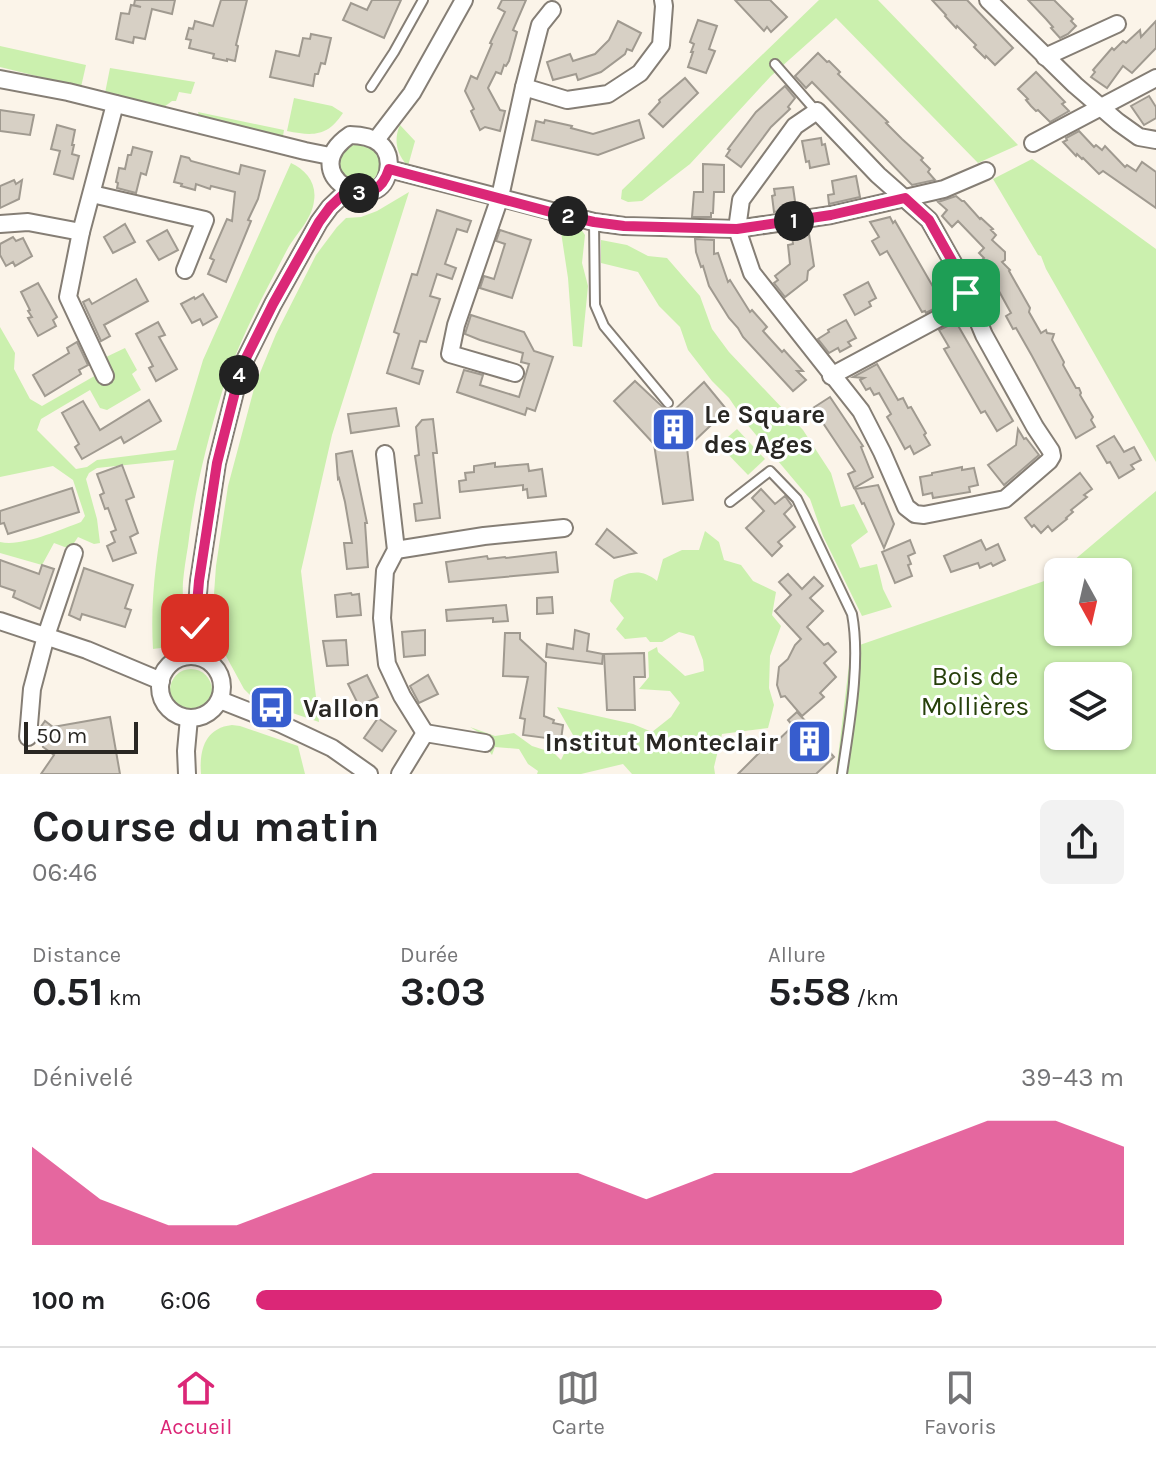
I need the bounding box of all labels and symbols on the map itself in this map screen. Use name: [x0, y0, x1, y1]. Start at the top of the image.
pin: 3: [339, 173, 379, 213]
pin: 2: [548, 196, 588, 236]
pin: 1: [774, 201, 814, 241]
pin: [932, 259, 1000, 327]
pin: 4: [219, 355, 259, 395]
place label: Le Square des Ages: [704, 399, 825, 460]
building icon: Le Square des Ages: [649, 405, 697, 453]
north arrow: [1044, 558, 1132, 646]
pin: [161, 594, 229, 662]
park label: Bois de Mollières: [921, 661, 1029, 722]
bus stop icon: Vallon: [248, 684, 296, 732]
place label: Vallon: [303, 693, 380, 724]
scale bar: [24, 718, 138, 754]
building icon: Institut Monteclair: [785, 718, 833, 766]
place label: Institut Monteclair: [545, 727, 779, 758]

